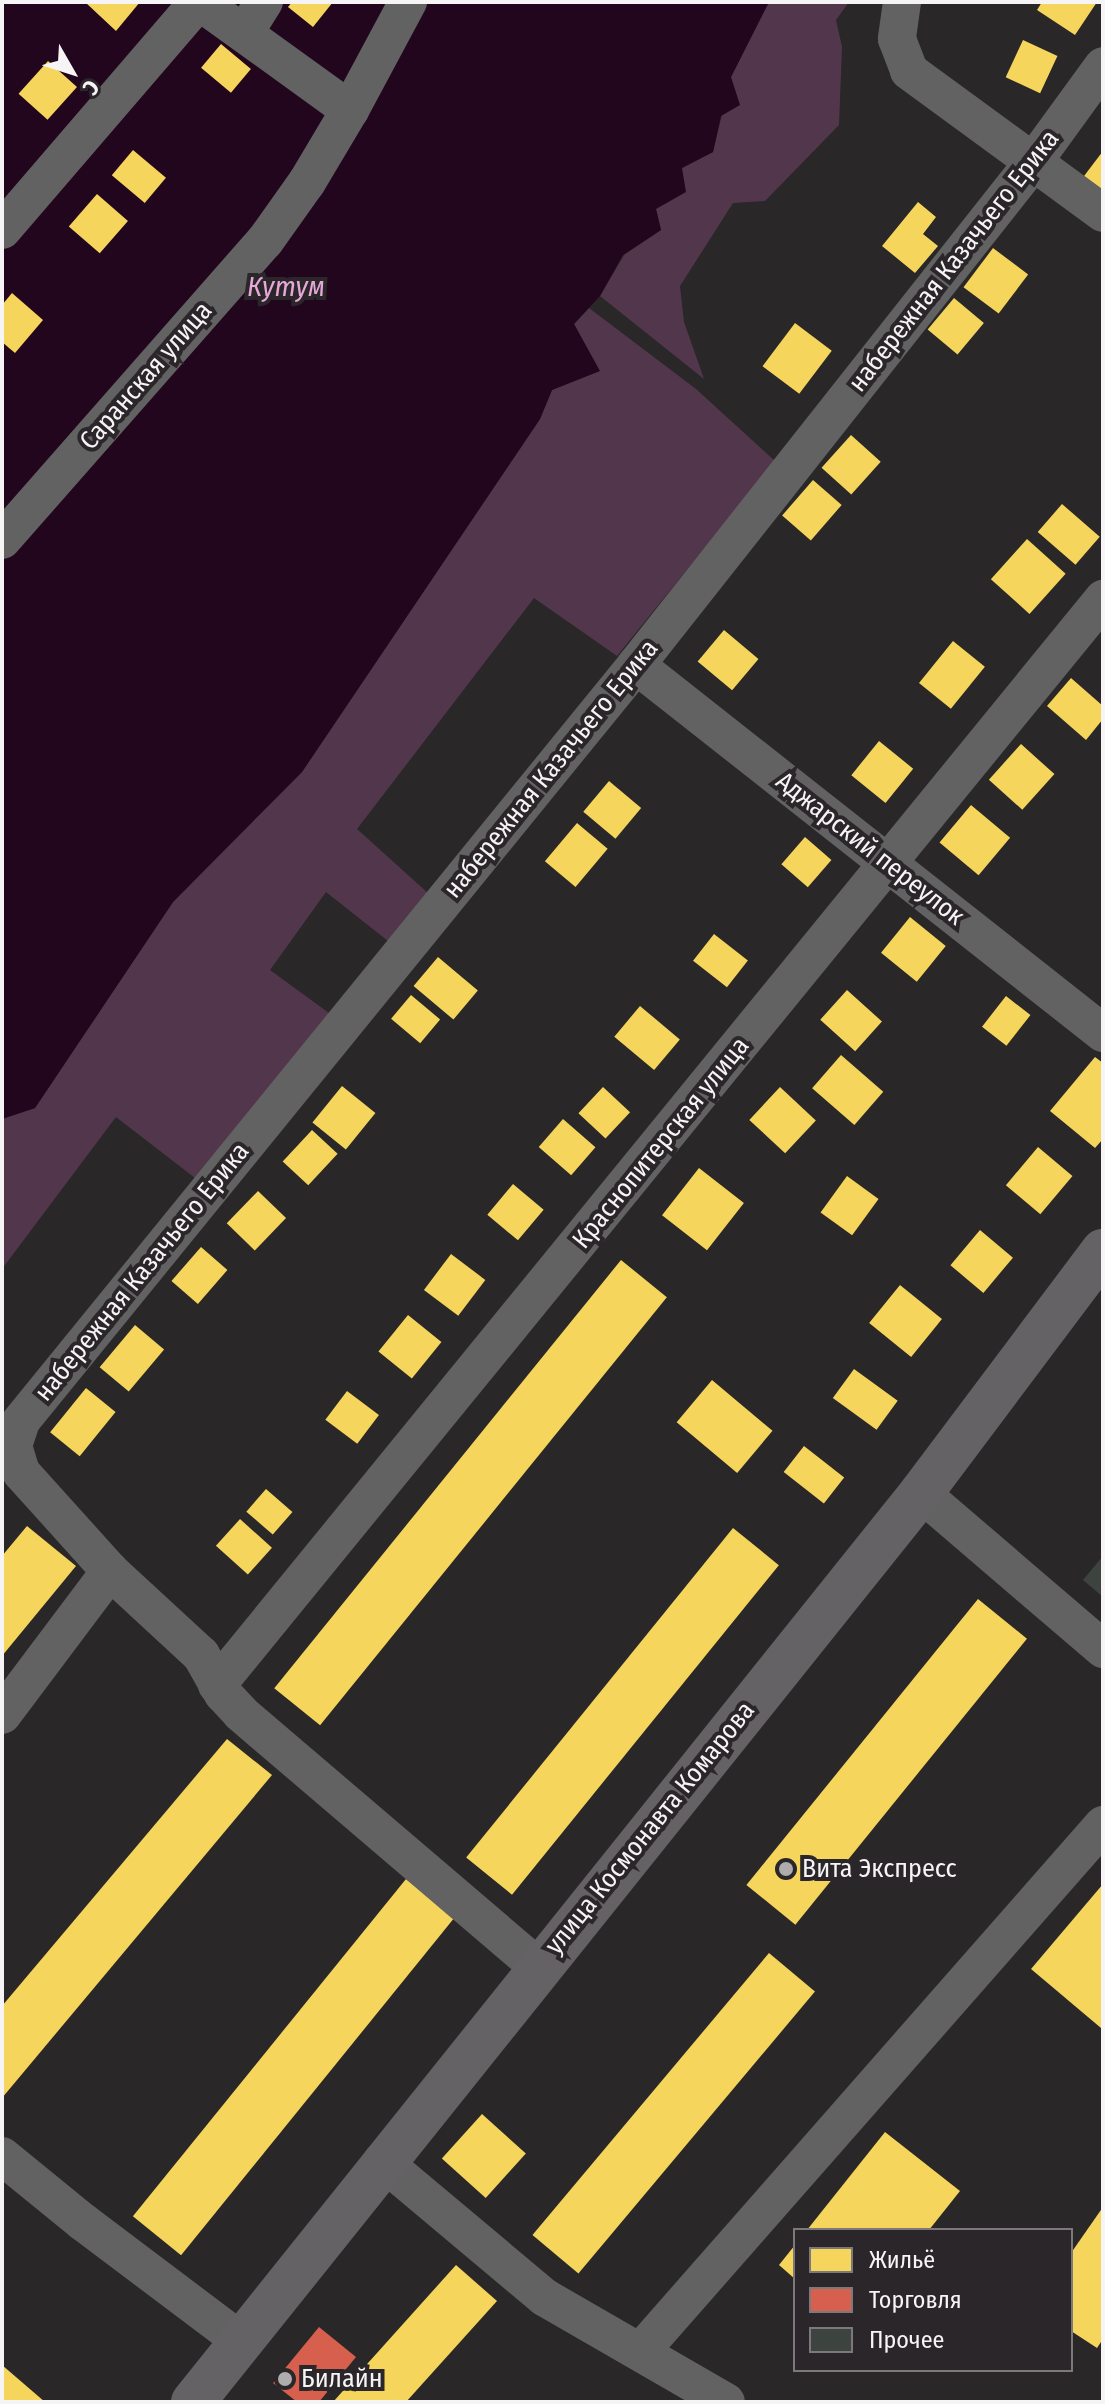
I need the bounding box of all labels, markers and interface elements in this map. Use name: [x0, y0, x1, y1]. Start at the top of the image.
north arrow: [32, 32, 112, 112]
text: С: [77, 74, 105, 100]
street label: набережная Казачьего Ерика: [842, 124, 1066, 398]
water label: Кутум: [247, 270, 325, 304]
street label: Саранская улица: [73, 296, 219, 456]
street label: набережная Казачьего Ерика: [437, 633, 665, 905]
street label: Аджарский переулок: [769, 766, 971, 932]
street label: Краснопитерская улица: [566, 1031, 756, 1255]
street label: набережная Казачьего Ерика: [28, 1136, 256, 1408]
street label: улица Космонавта Комарова: [539, 1696, 761, 1960]
place label: Вита Экспресс: [802, 1853, 957, 1885]
marker: Вита Экспресс: [777, 1860, 795, 1878]
legend: [793, 2228, 1073, 2372]
text: Жильё: [869, 2246, 935, 2274]
text: Торговля: [869, 2286, 962, 2314]
text: Прочее: [869, 2326, 944, 2354]
place label: Билайн: [301, 2363, 383, 2395]
marker: Билайн: [276, 2370, 294, 2388]

